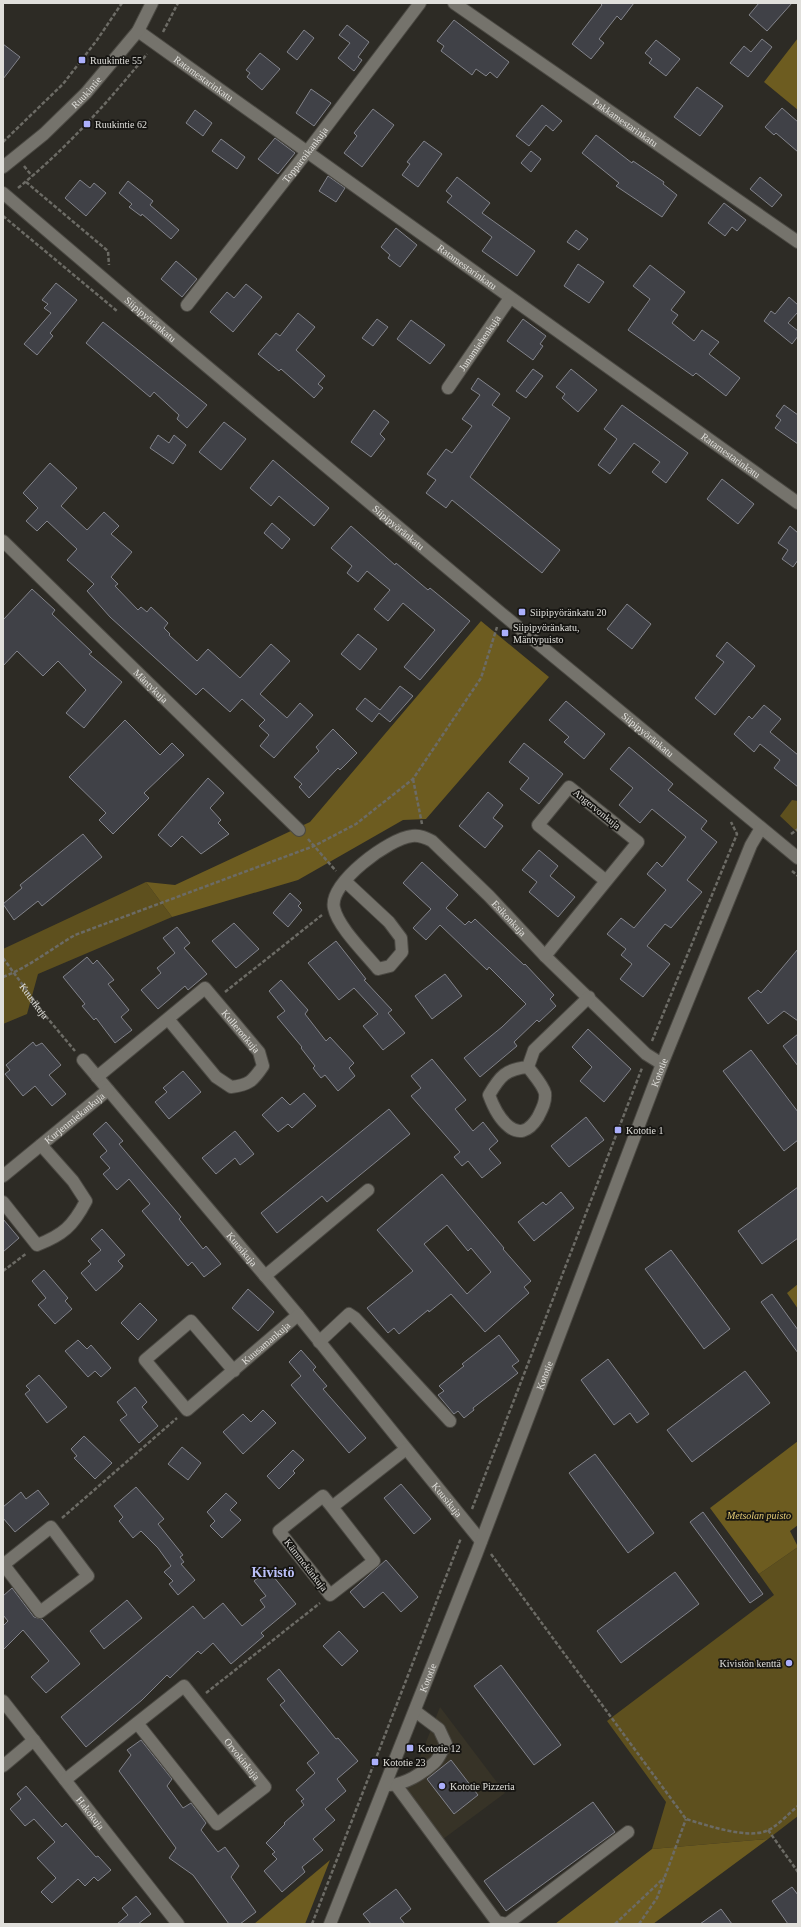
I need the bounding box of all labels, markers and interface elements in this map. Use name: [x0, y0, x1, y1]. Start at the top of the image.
street label: Ratamestarinkatu: [172, 53, 236, 103]
marker: Ruukintie 55: [77, 55, 87, 65]
place label: Ruukintie 55: [90, 55, 142, 66]
street label: Ruukintie: [69, 73, 104, 110]
street label: Pakkamestarinkatu: [591, 96, 660, 149]
marker: Ruukintie 62: [82, 119, 92, 129]
place label: Ruukintie 62: [95, 119, 147, 130]
street label: Topparoikankuja: [280, 124, 330, 185]
street label: Ratamestarinkatu: [436, 242, 499, 291]
street label: Siipipyöränkatu: [123, 294, 179, 344]
street label: Junamiehenkuja: [456, 312, 502, 373]
street label: Ratamestarinkatu: [699, 430, 763, 480]
street label: Siipipyöränkatu: [371, 502, 427, 552]
marker: Siipipyöränkatu 20: [517, 607, 527, 617]
place label: Siipipyöränkatu 20: [530, 607, 606, 618]
place label: Siipipyöränkatu, Mäntypuisto: [513, 622, 579, 645]
marker: Siipipyöränkatu, Mäntypuisto: [500, 628, 510, 638]
street label: Mäntykuja: [132, 667, 171, 705]
street label: Siipipyöränkatu: [620, 710, 676, 759]
street label: Angervonkuja: [571, 787, 623, 832]
street label: Esikonkuja: [490, 898, 529, 938]
street label: Kuusikuja: [18, 981, 51, 1021]
street label: Kulleronkuja: [220, 1007, 263, 1055]
street label: Kototie: [648, 1056, 670, 1088]
street label: Kurjenmiekankuja: [42, 1089, 107, 1146]
marker: Kototie 1: [613, 1125, 623, 1135]
place label: Kototie 1: [626, 1125, 664, 1136]
street label: Kuusikuja: [225, 1230, 260, 1269]
street label: Kuusamankuja: [239, 1319, 292, 1366]
street label: Kototie: [534, 1359, 555, 1391]
street label: Kuusikuja: [430, 1480, 465, 1519]
park label: Metsolan puisto: [726, 1510, 791, 1521]
street label: Kämmekänkuja: [282, 1537, 330, 1594]
district label: Kivistö: [252, 1565, 294, 1580]
place label: Kivistön kenttä: [720, 1658, 782, 1669]
marker: Kivistön kenttä: [784, 1658, 794, 1668]
street label: Kototie: [417, 1661, 438, 1694]
street label: Orvokinkuja: [222, 1736, 263, 1782]
marker: Kototie 12: [405, 1743, 415, 1753]
place label: Kototie 12: [418, 1743, 461, 1754]
marker: Kototie 23: [370, 1757, 380, 1767]
place label: Kototie 23: [383, 1757, 426, 1768]
marker: Kototie Pizzeria: [437, 1781, 447, 1791]
place label: Kototie Pizzeria: [450, 1781, 515, 1792]
street label: Hakokuja: [74, 1794, 107, 1832]

